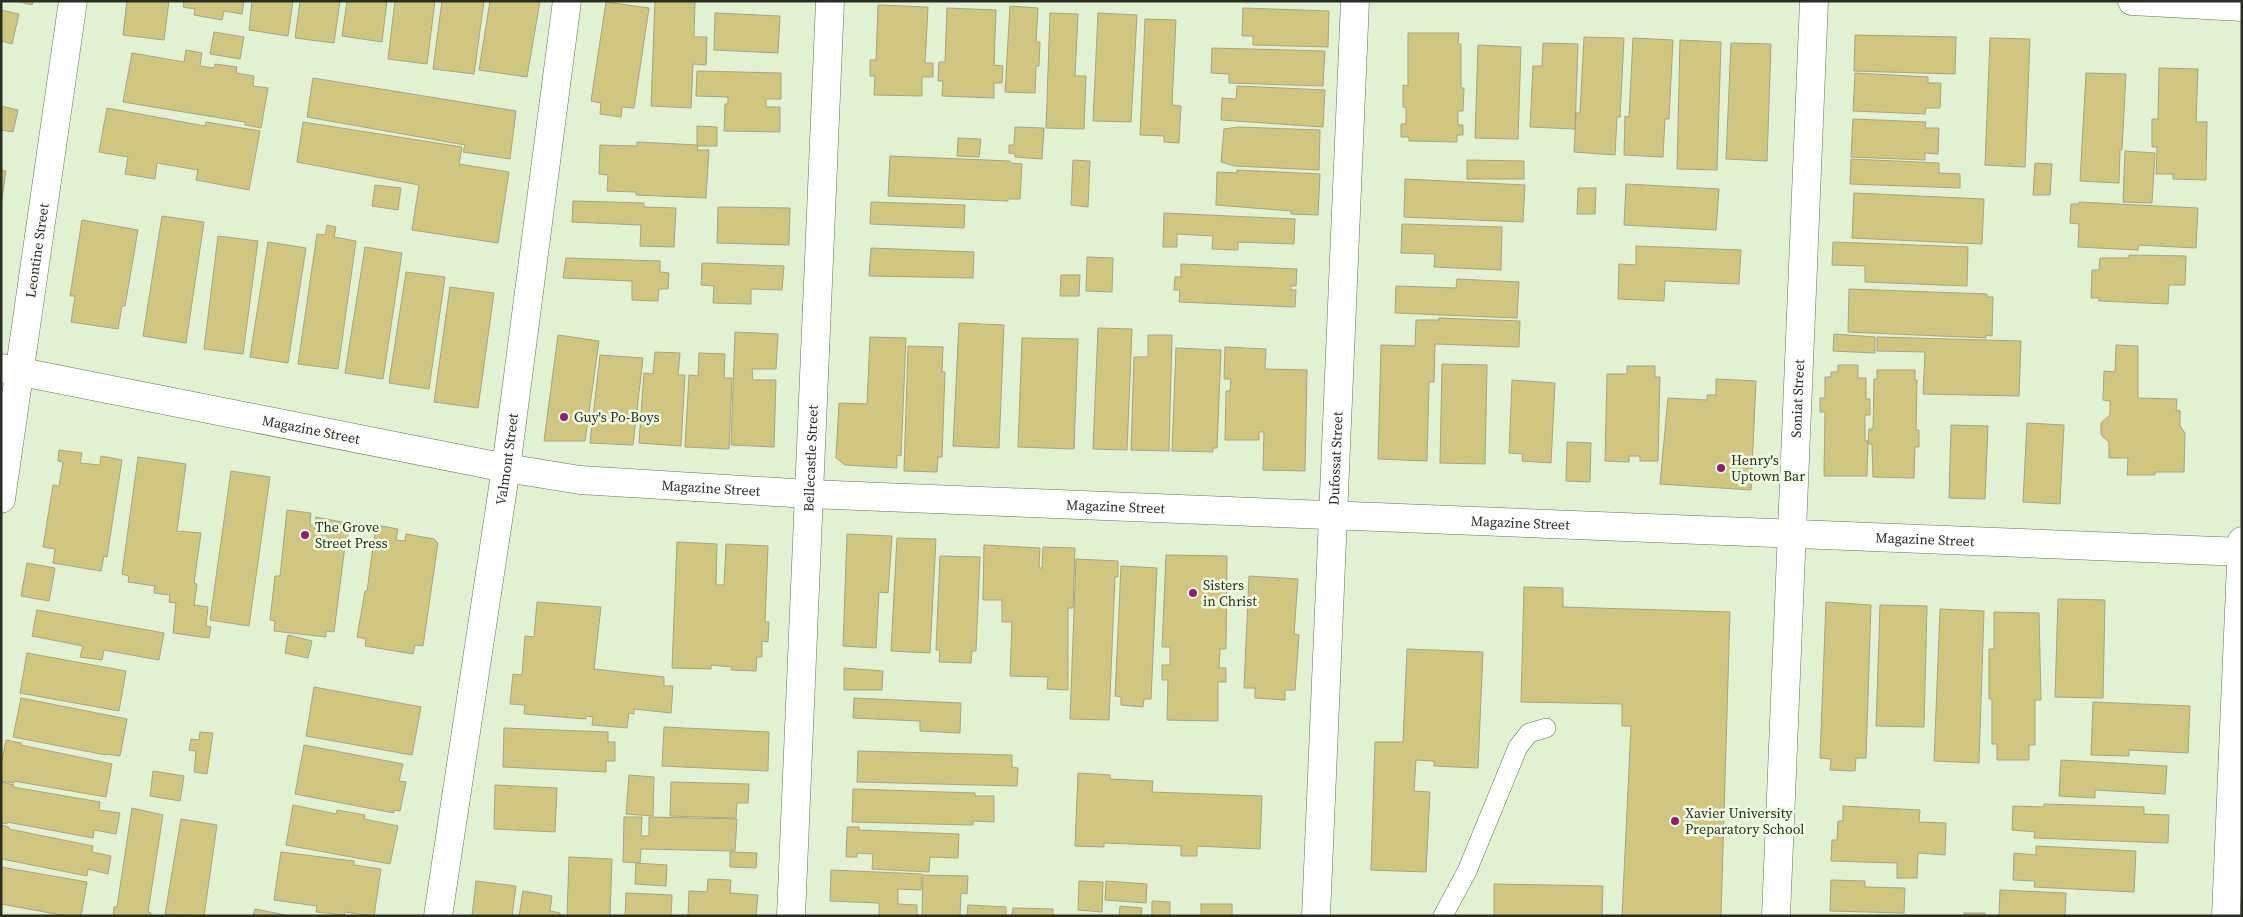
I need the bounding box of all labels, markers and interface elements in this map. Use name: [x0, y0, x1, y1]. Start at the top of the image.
street label: Leontine Street: [20, 201, 54, 299]
street label: Soniat Street: [1786, 358, 1809, 438]
street label: Bellecastle Street: [798, 404, 823, 512]
place label: Guy's Po-Boys: [574, 407, 660, 427]
street label: Magazine Street: [260, 410, 362, 449]
marker: Guy's Po-Boys: [558, 411, 570, 423]
street label: Dufossat Street: [1324, 411, 1348, 506]
street label: Valmont Street: [491, 412, 523, 506]
place label: Henry's Uptown Bar: [1731, 450, 1805, 486]
marker: Henry's Uptown Bar: [1715, 462, 1727, 474]
street label: Magazine Street: [661, 475, 762, 501]
street label: Magazine Street: [1066, 494, 1166, 518]
street label: Magazine Street: [1470, 511, 1571, 535]
place label: The Grove Street Press: [315, 517, 388, 553]
street label: Magazine Street: [1875, 527, 1975, 551]
marker: The Grove Street Press: [299, 529, 311, 541]
place label: Sisters in Christ: [1203, 575, 1257, 611]
marker: Sisters in Christ: [1187, 587, 1199, 599]
place label: Xavier University Preparatory School: [1685, 803, 1804, 839]
marker: Xavier University Preparatory School: [1669, 815, 1681, 827]

